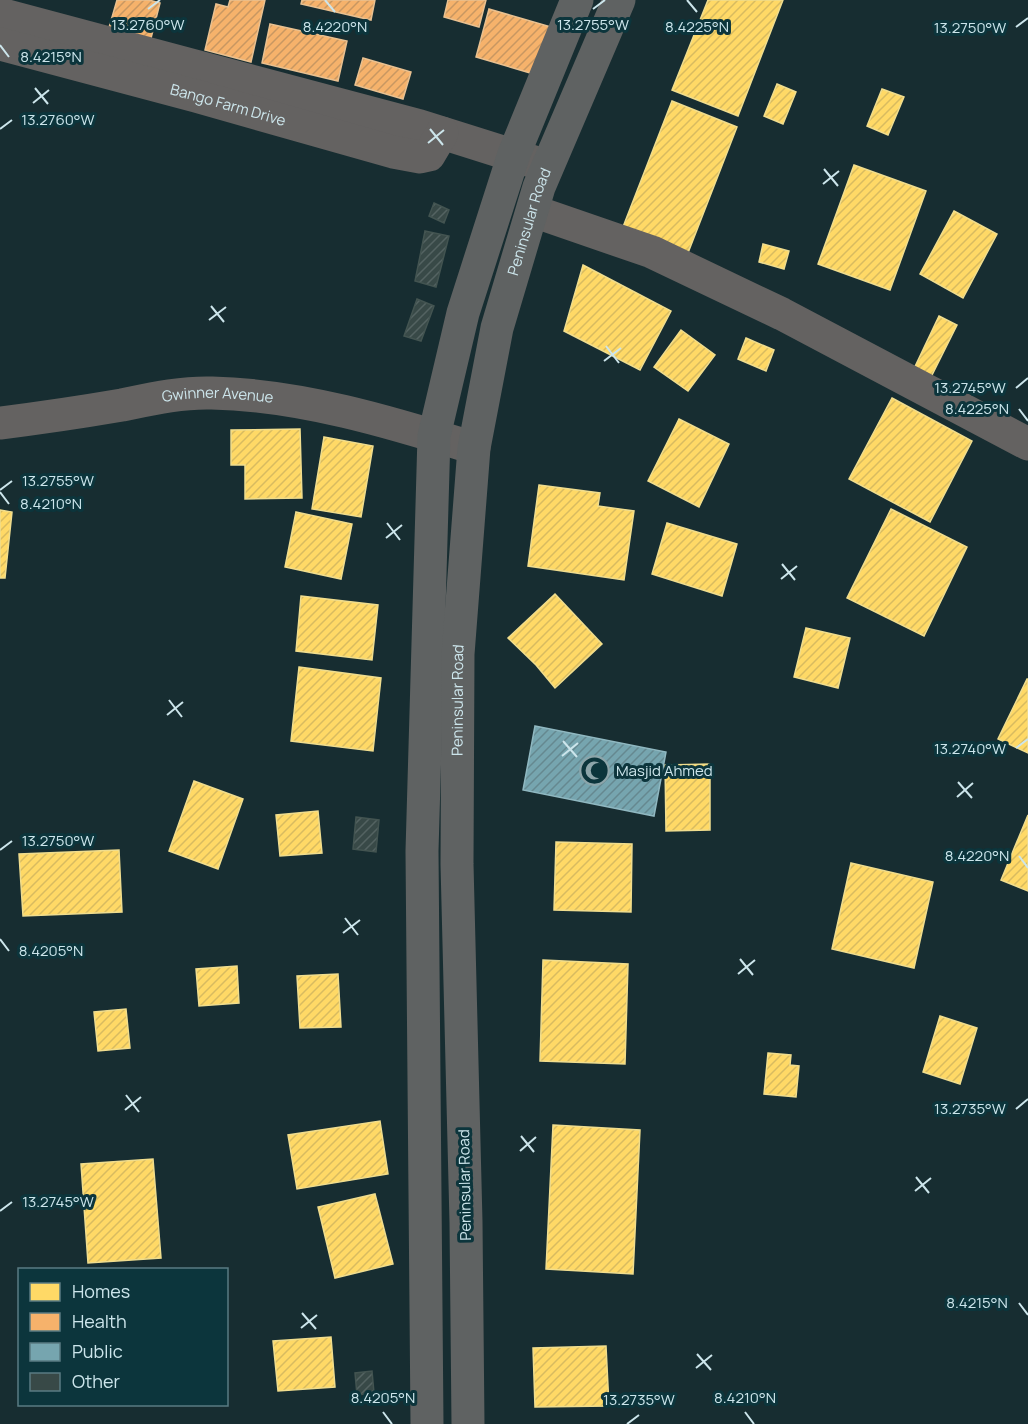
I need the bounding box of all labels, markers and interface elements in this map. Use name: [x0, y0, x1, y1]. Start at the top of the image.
text: 13.2760°W: [111, 14, 185, 35]
text: 13.2755°W: [557, 14, 629, 35]
text: 8.4220°N: [303, 16, 367, 37]
text: 8.4225°N: [665, 16, 729, 37]
text: 13.2750°W: [934, 17, 1006, 38]
text: 8.4215°N: [20, 46, 82, 67]
street label: Bango Farm Drive: [168, 79, 288, 131]
text: 13.2760°W: [21, 109, 95, 130]
street label: Peninsular Road: [502, 165, 556, 278]
text: 13.2745°W: [934, 377, 1006, 398]
street label: Gwinner Avenue: [160, 382, 275, 408]
text: 8.4225°N: [945, 398, 1009, 419]
text: 13.2755°W: [22, 470, 94, 491]
text: 8.4210°N: [20, 493, 82, 514]
street label: Peninsular Road: [447, 644, 469, 756]
text: 13.2740°W: [934, 738, 1006, 759]
mosque icon: Masjid Ahmed: [579, 755, 611, 787]
place label: Masjid Ahmed: [616, 760, 713, 781]
text: 13.2750°W: [22, 830, 94, 851]
text: 8.4220°N: [945, 845, 1009, 866]
text: 8.4205°N: [19, 940, 83, 961]
text: 13.2735°W: [934, 1098, 1006, 1119]
street label: Peninsular Road: [453, 1129, 476, 1241]
text: 13.2745°W: [22, 1191, 94, 1212]
legend: [18, 1268, 228, 1406]
text: Homes: [72, 1279, 130, 1303]
text: 8.4215°N: [946, 1292, 1008, 1313]
text: Health: [72, 1309, 127, 1333]
text: Public: [72, 1339, 123, 1363]
text: Other: [72, 1369, 120, 1393]
text: 8.4205°N: [351, 1387, 415, 1408]
text: 8.4210°N: [714, 1387, 776, 1408]
text: 13.2735°W: [603, 1389, 675, 1410]

